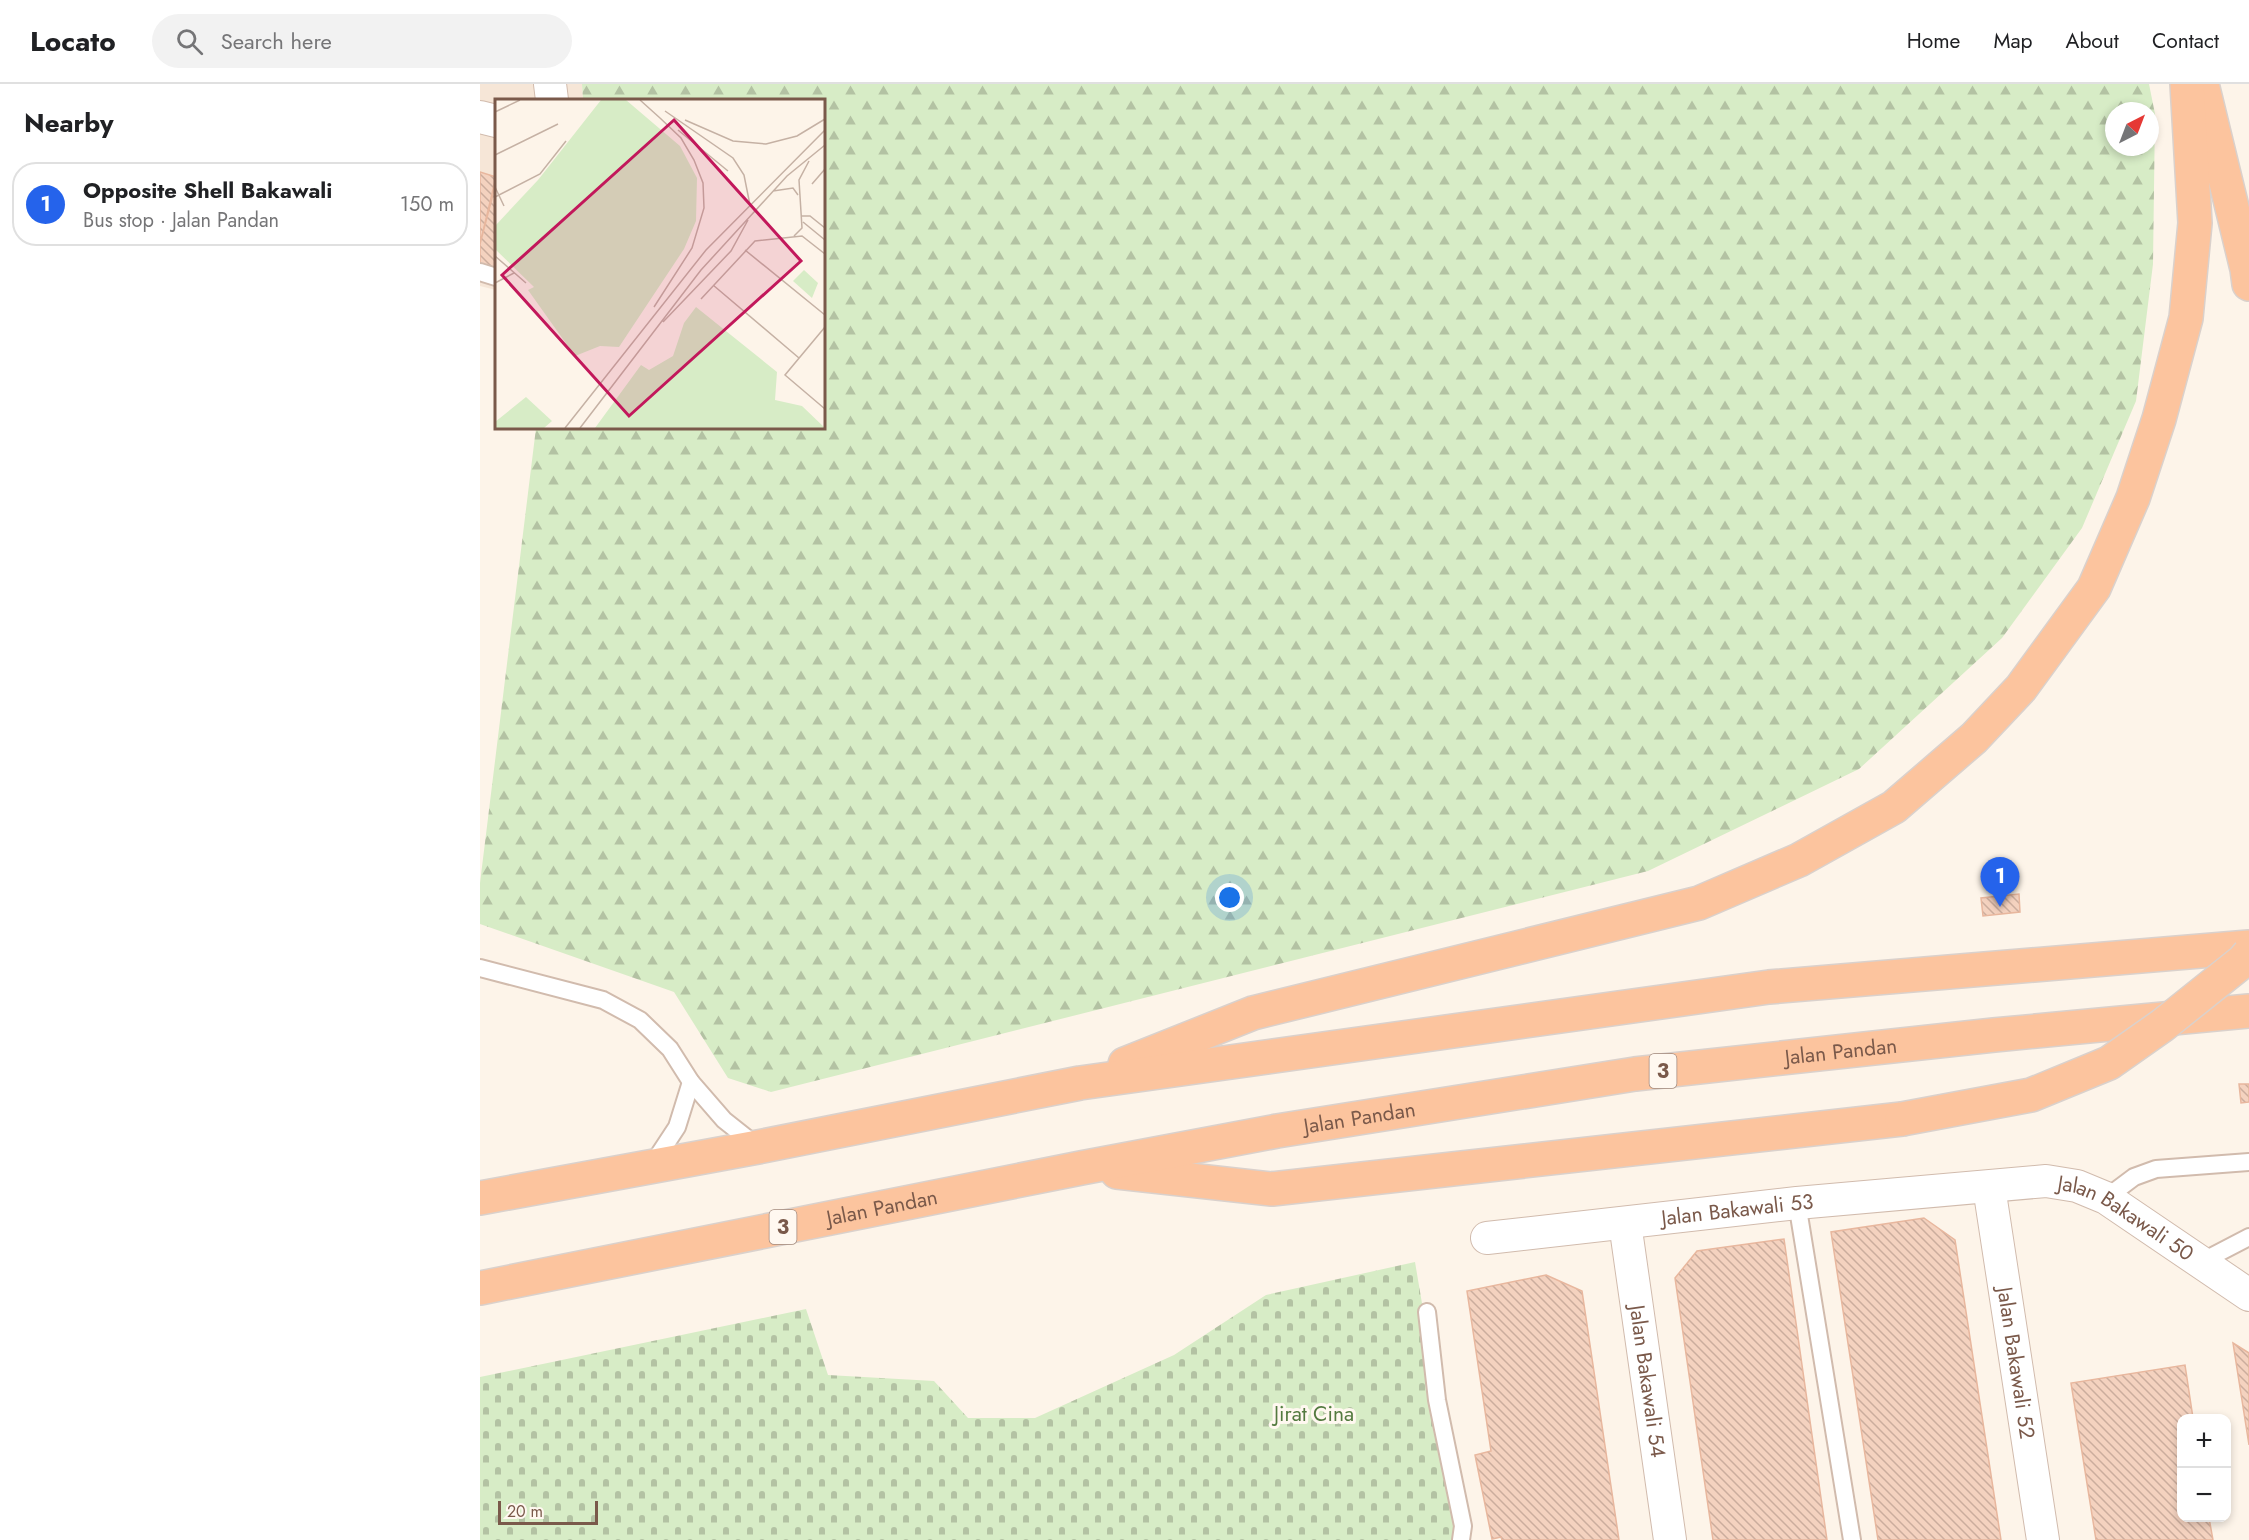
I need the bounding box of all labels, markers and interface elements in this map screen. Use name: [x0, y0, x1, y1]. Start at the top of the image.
search box: [152, 14, 572, 68]
text: Locato: [30, 21, 116, 62]
icon: search: [173, 25, 206, 58]
text: Search here: [221, 25, 332, 57]
text: Home: [1907, 26, 1960, 56]
text: Map: [1993, 26, 2033, 56]
text: About: [2066, 26, 2119, 56]
text: Contact: [2152, 26, 2219, 56]
inset map: [495, 99, 825, 429]
north arrow: [2105, 102, 2159, 156]
text: Nearby: [24, 104, 113, 142]
text: Opposite Shell Bakawali: [83, 174, 332, 206]
text: 1: [40, 190, 51, 219]
text: 150 m: [400, 190, 454, 219]
text: Bus stop · Jalan Pandan: [83, 206, 279, 235]
pin: 1: [1980, 858, 2020, 907]
your location: [1215, 883, 1244, 912]
street label: Jalan Pandan: [1780, 1031, 1899, 1073]
road number: 3: [1650, 1054, 1676, 1088]
street label: Jalan Pandan: [1299, 1094, 1418, 1142]
street label: Jalan Bakawali 50: [2053, 1168, 2200, 1268]
street label: Jalan Pandan: [821, 1182, 940, 1234]
street label: Jalan Bakawali 53: [1657, 1187, 1815, 1234]
road number: 3: [770, 1210, 796, 1244]
street label: Jalan Bakawali 52: [1989, 1282, 2042, 1441]
street label: Jalan Bakawali 54: [1621, 1300, 1673, 1460]
park label: Jirat Cina: [1271, 1399, 1354, 1429]
map controls: [2177, 1414, 2231, 1522]
button: +: [2177, 1414, 2231, 1468]
button: −: [2177, 1468, 2231, 1522]
scale bar: [498, 1498, 598, 1526]
text: 20 m: [507, 1500, 543, 1523]

